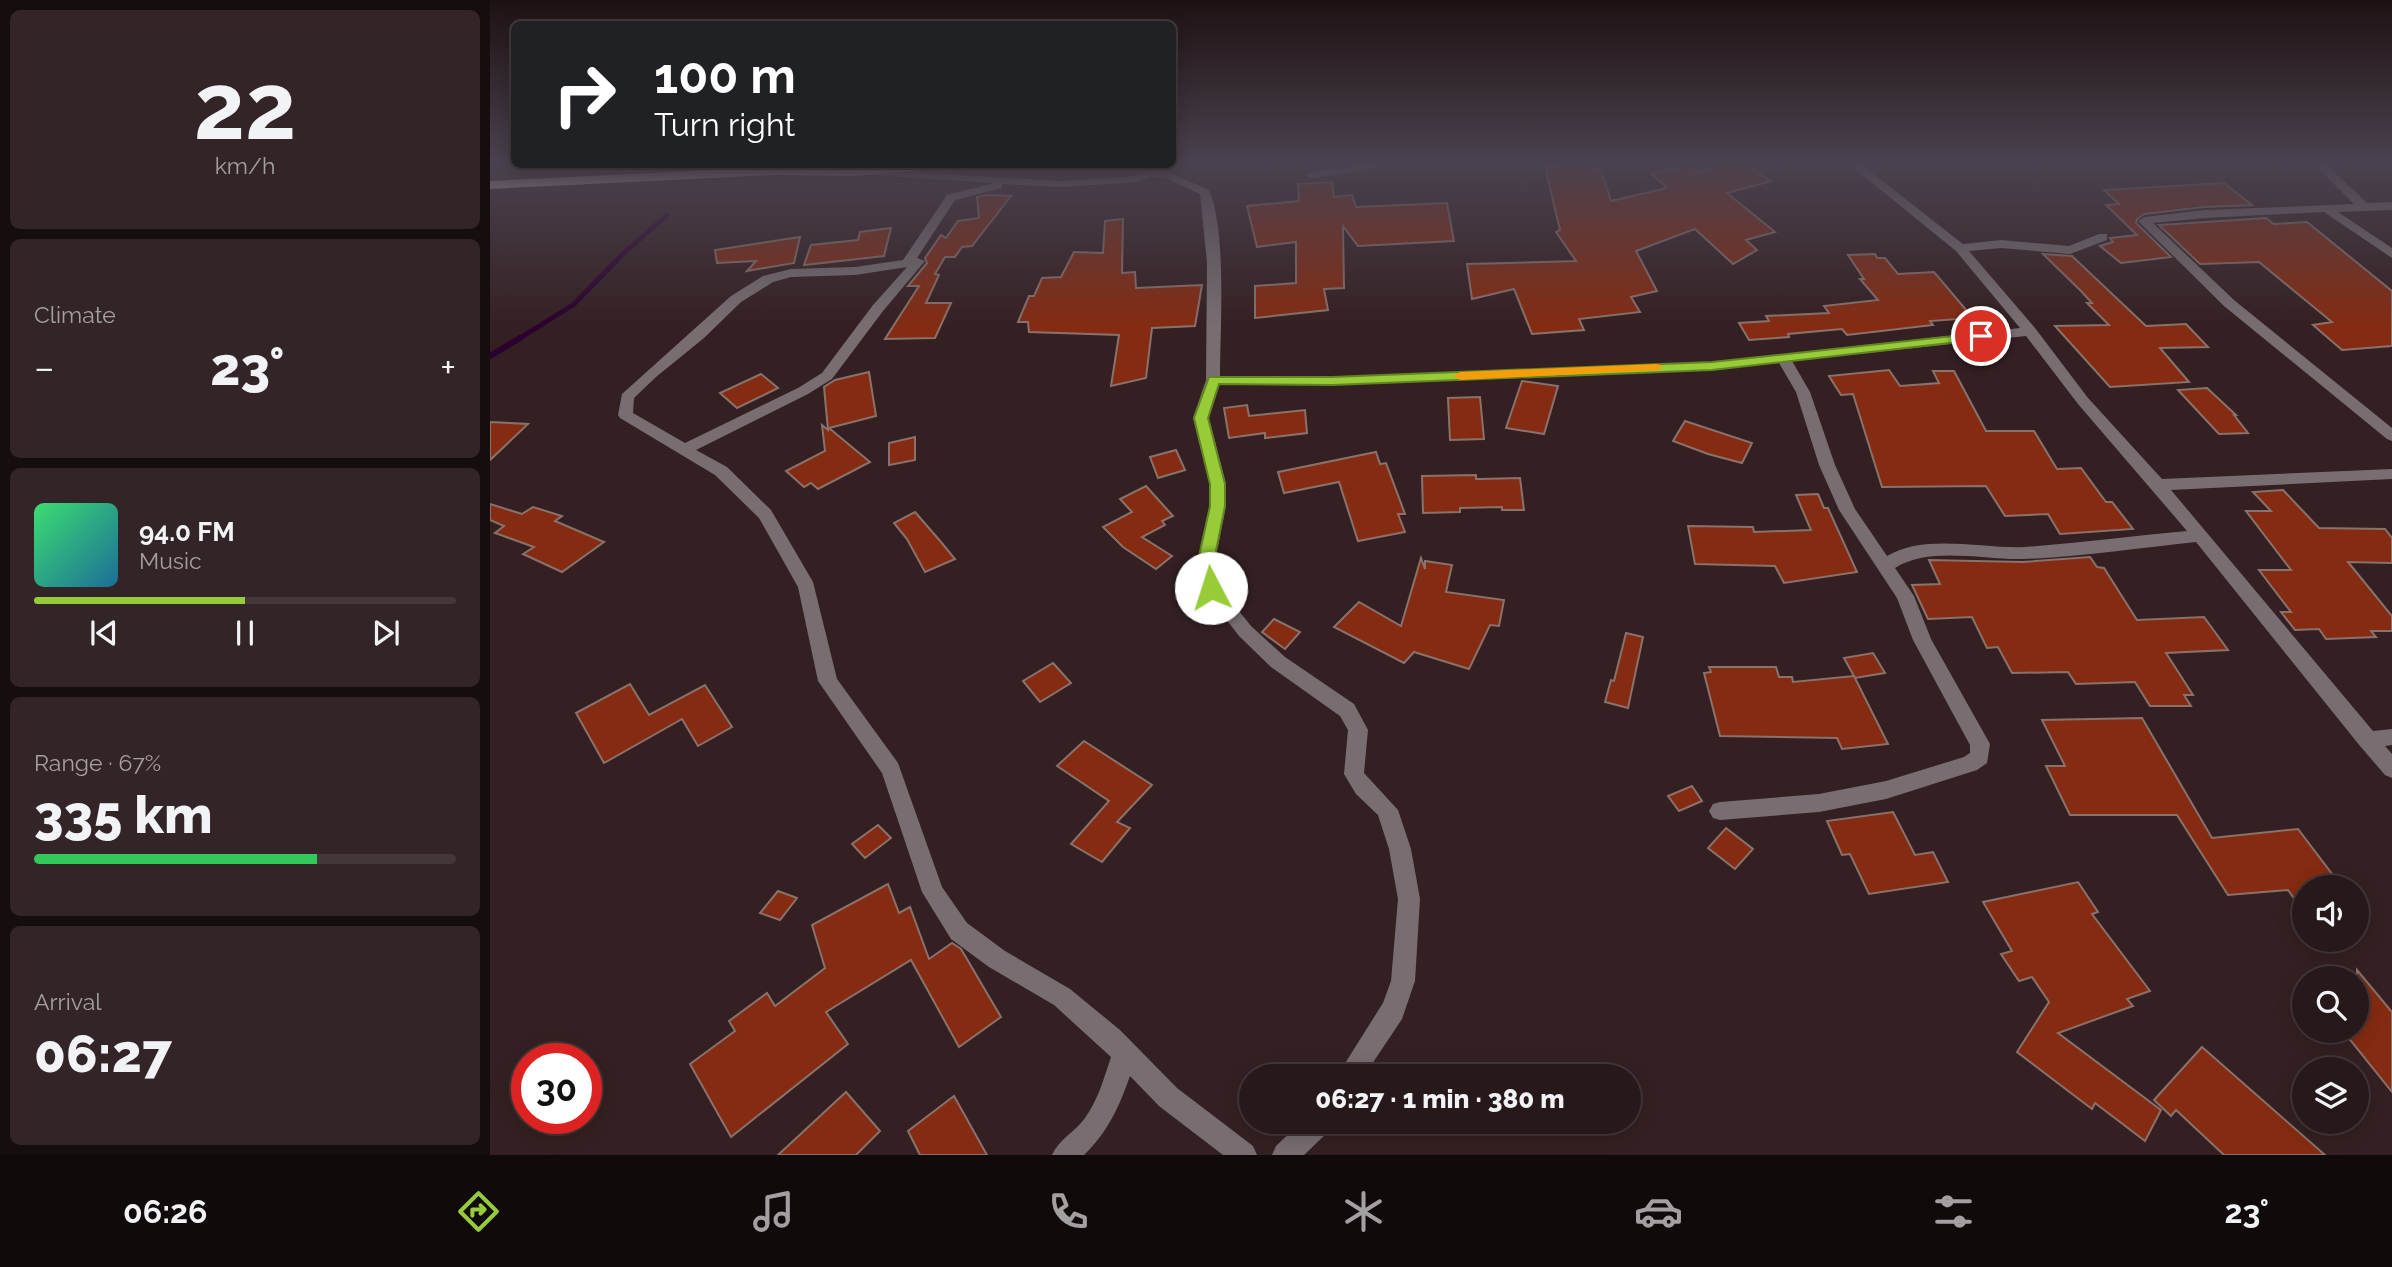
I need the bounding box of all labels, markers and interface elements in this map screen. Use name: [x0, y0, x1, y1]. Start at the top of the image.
text: 100 m: [654, 47, 796, 104]
icon: right: [539, 49, 630, 140]
text: 22: [194, 53, 296, 160]
text: Turn right: [654, 106, 795, 143]
text: km/h: [215, 152, 275, 179]
text: Climate: [34, 301, 116, 328]
pin: [1951, 306, 2011, 366]
icon: arrive: [1962, 317, 2000, 355]
text: 23°: [210, 336, 284, 397]
text: −: [34, 345, 54, 390]
text: +: [440, 345, 456, 390]
text: 94.0 FM: [139, 517, 235, 547]
text: Music: [139, 547, 202, 574]
position arrow: [1174, 551, 1248, 625]
icon: previous: [85, 614, 123, 652]
icon: pause: [226, 614, 264, 652]
icon: next: [367, 614, 405, 652]
text: Range · 67%: [34, 749, 161, 776]
text: 335 km: [34, 784, 213, 845]
map controls: [2292, 875, 2369, 1134]
button: sound: [2292, 875, 2369, 952]
button: search: [2292, 966, 2369, 1043]
text: Arrival: [34, 988, 101, 1015]
text: 06:27: [34, 1023, 172, 1084]
speed limit sign: 30: [511, 1043, 602, 1134]
button: layers: [2292, 1057, 2369, 1134]
text: 06:27 · 1 min · 380 m: [1315, 1084, 1565, 1114]
icon: directions: [454, 1187, 503, 1236]
icon: music: [749, 1187, 798, 1236]
icon: phone: [1044, 1187, 1093, 1236]
icon: climate: [1339, 1187, 1388, 1236]
icon: car: [1634, 1187, 1683, 1236]
icon: filters: [1929, 1187, 1978, 1236]
text: 06:26: [123, 1193, 208, 1230]
text: 23°: [2224, 1193, 2269, 1230]

